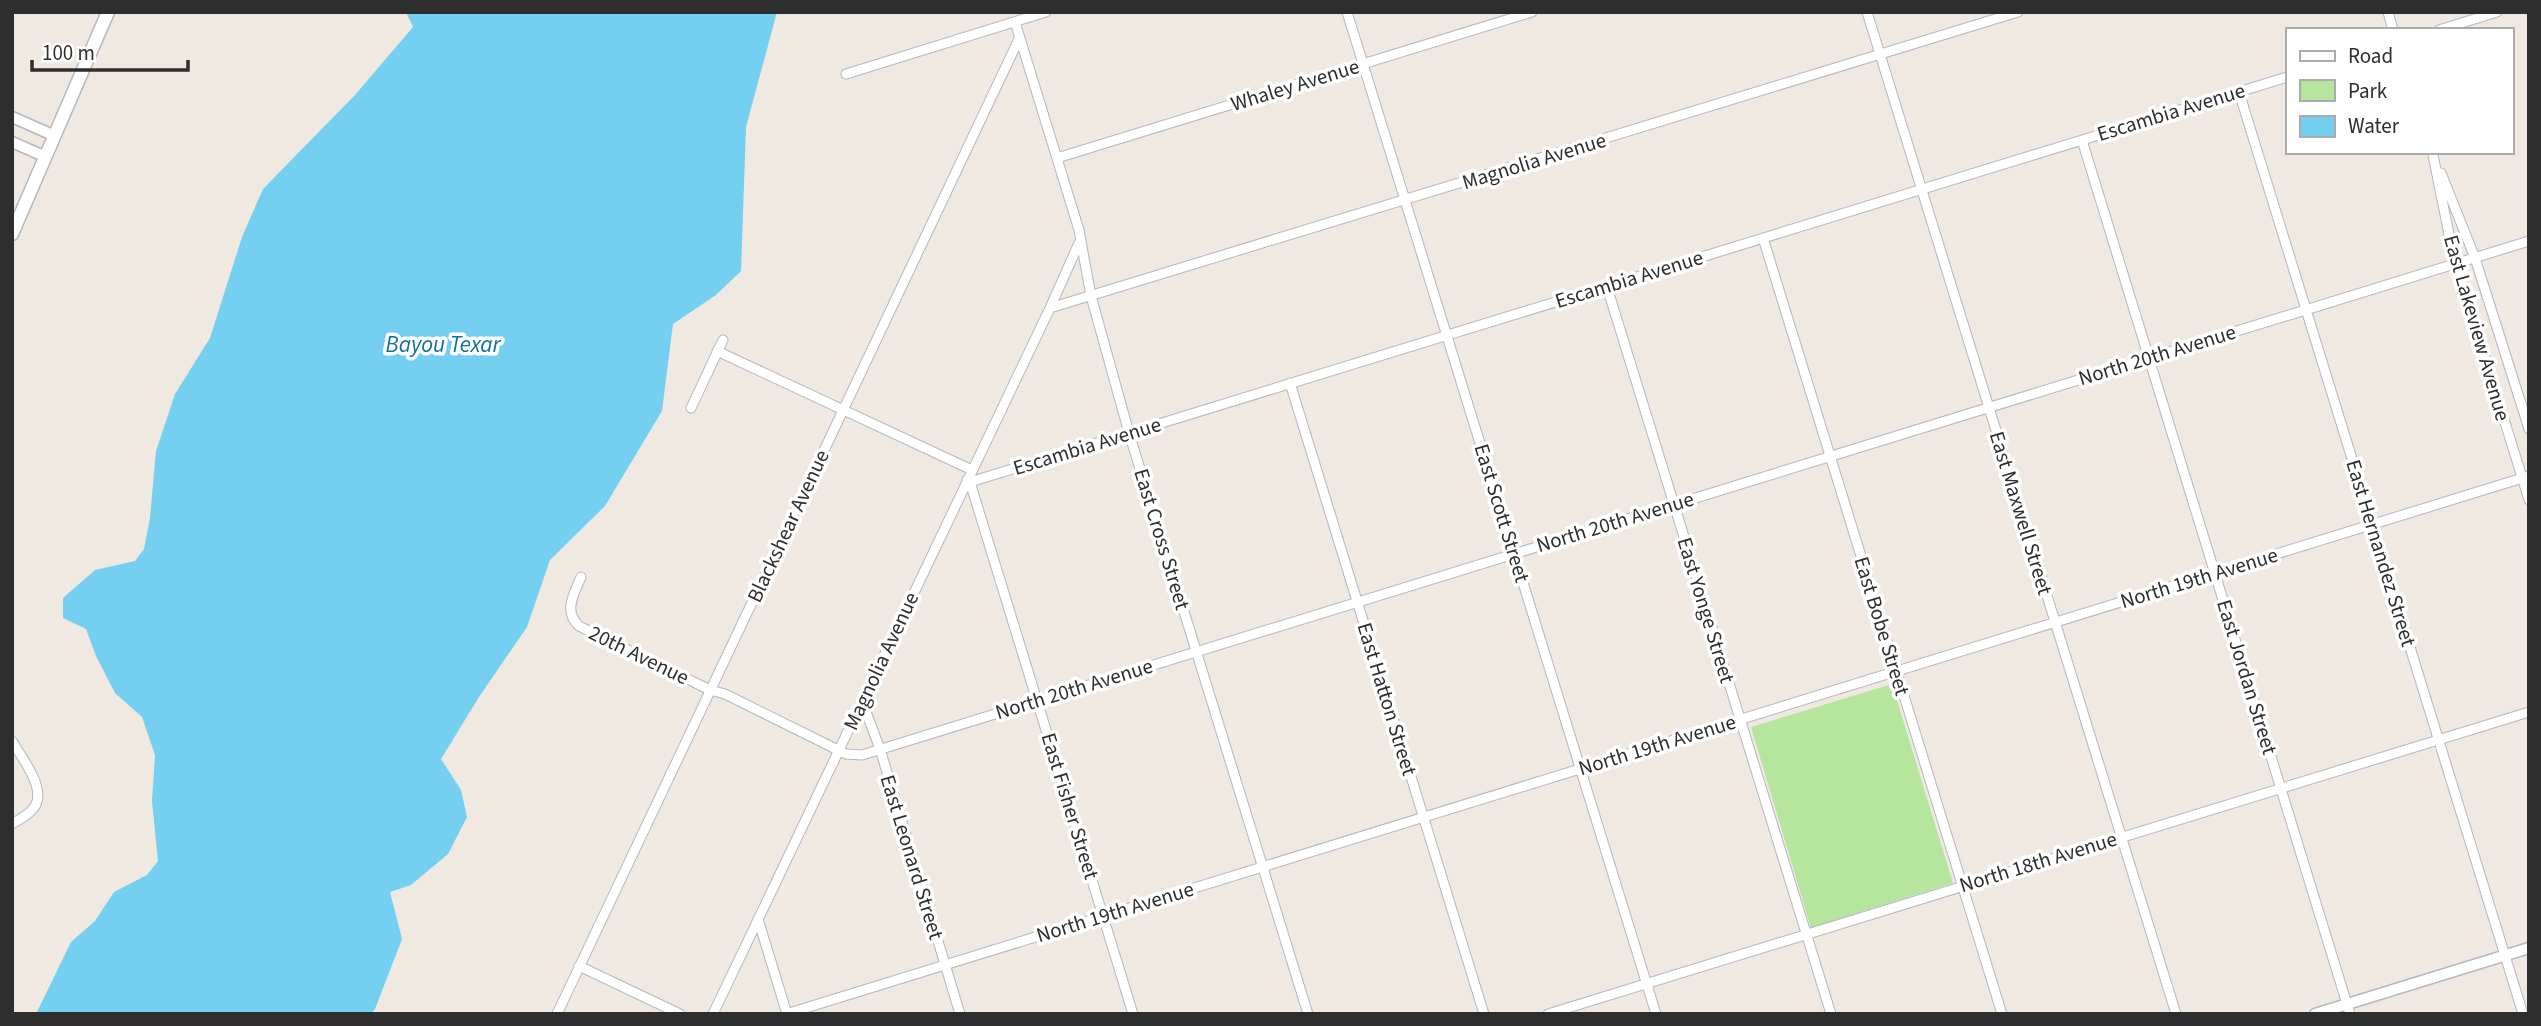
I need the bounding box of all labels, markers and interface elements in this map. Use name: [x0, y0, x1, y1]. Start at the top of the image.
scale bar: [32, 28, 187, 72]
legend: [2286, 28, 2513, 154]
text: 100 m: [42, 38, 95, 68]
text: Road: [2348, 41, 2393, 71]
street label: Whaley Avenue: [1227, 51, 1363, 119]
street label: Escambia Avenue: [2093, 75, 2249, 149]
text: Park: [2348, 76, 2388, 106]
text: Water: [2348, 111, 2400, 141]
street label: Magnolia Avenue: [1458, 125, 1610, 197]
street label: East Lakeview Avenue: [2436, 231, 2518, 425]
street label: Escambia Avenue: [1551, 242, 1707, 316]
street label: North 20th Avenue: [2075, 317, 2239, 393]
water label: Bayou Texar: [386, 328, 502, 361]
street label: Escambia Avenue: [1009, 409, 1165, 483]
street label: East Maxwell Street: [1982, 428, 2060, 598]
street label: East Scott Street: [1467, 440, 1537, 586]
street label: Blackshear Avenue: [739, 445, 837, 607]
street label: East Hernandez Street: [2338, 456, 2424, 650]
street label: East Cross Street: [1126, 465, 1198, 613]
street label: North 20th Avenue: [1533, 484, 1697, 560]
street label: East Yonge Street: [1670, 533, 1742, 687]
street label: North 19th Avenue: [2117, 540, 2281, 616]
street label: East Bobe Street: [1847, 553, 1917, 699]
street label: Magnolia Avenue: [836, 587, 926, 735]
street label: East Jordan Street: [2209, 596, 2285, 758]
street label: 20th Avenue: [584, 618, 694, 692]
street label: East Hatton Street: [1349, 619, 1425, 779]
street label: North 20th Avenue: [992, 651, 1156, 727]
street label: North 19th Avenue: [1575, 707, 1739, 783]
street label: East Fisher Street: [1033, 729, 1107, 883]
street label: East Leonard Street: [873, 771, 951, 943]
street label: North 18th Avenue: [1956, 824, 2120, 900]
street label: North 19th Avenue: [1033, 874, 1197, 950]

